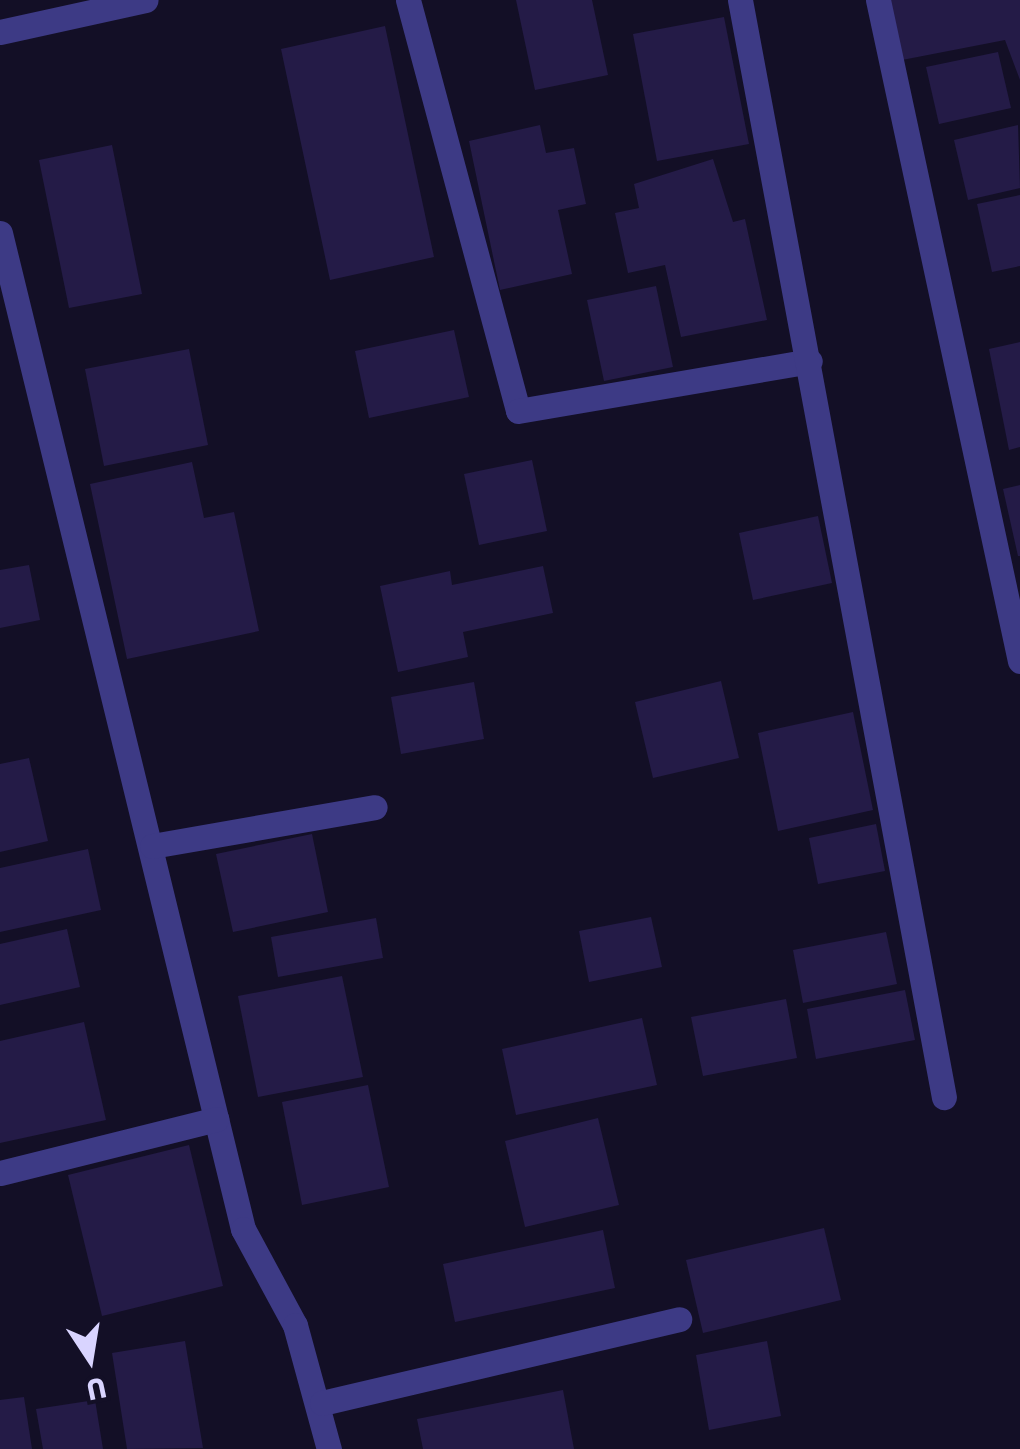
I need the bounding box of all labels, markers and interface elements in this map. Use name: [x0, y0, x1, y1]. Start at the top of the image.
north arrow: [40, 1309, 140, 1409]
text: U: [82, 1367, 110, 1411]

